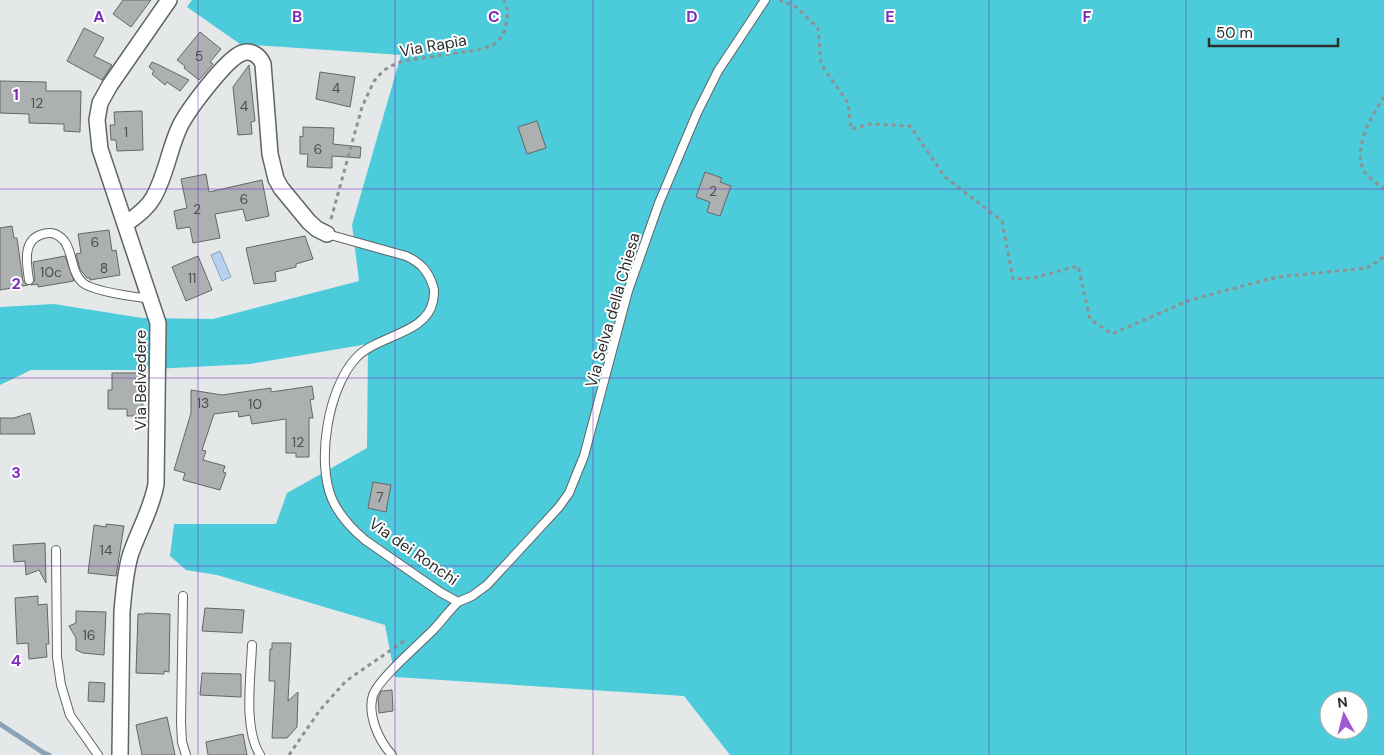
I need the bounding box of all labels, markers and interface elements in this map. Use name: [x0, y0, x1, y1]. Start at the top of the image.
text: A: [93, 6, 105, 27]
text: B: [292, 6, 302, 27]
text: C: [488, 6, 500, 27]
text: D: [686, 6, 698, 27]
text: E: [885, 6, 895, 27]
text: F: [1083, 6, 1092, 27]
scale bar: [1209, 15, 1338, 47]
text: 50 m: [1216, 23, 1253, 43]
street label: Via Rapìa: [398, 29, 468, 62]
house number: 5: [195, 47, 203, 65]
house number: 4: [332, 79, 341, 97]
text: 1: [13, 84, 19, 105]
house number: 12: [31, 94, 43, 112]
house number: 4: [240, 97, 249, 115]
house number: 1: [124, 123, 128, 141]
house number: 6: [314, 140, 322, 158]
house number: 2: [709, 182, 717, 200]
house number: 6: [240, 190, 248, 208]
house number: 2: [193, 200, 201, 218]
street label: Via Selva della Chiesa: [580, 230, 645, 390]
house number: 6: [91, 233, 99, 251]
house number: 8: [100, 259, 108, 277]
house number: 10c: [40, 263, 62, 281]
house number: 11: [188, 269, 196, 287]
text: 2: [11, 273, 21, 294]
street label: Via Belvedere: [130, 330, 151, 430]
house number: 13: [197, 394, 209, 412]
house number: 10: [248, 395, 262, 413]
house number: 12: [292, 433, 304, 451]
text: 3: [11, 462, 21, 483]
house number: 7: [376, 488, 384, 506]
street label: Via dei Ronchi: [365, 513, 463, 590]
house number: 14: [100, 541, 113, 559]
house number: 16: [82, 626, 96, 644]
text: 4: [11, 650, 21, 671]
north arrow: [1319, 690, 1369, 740]
text: N: [1336, 693, 1349, 712]

